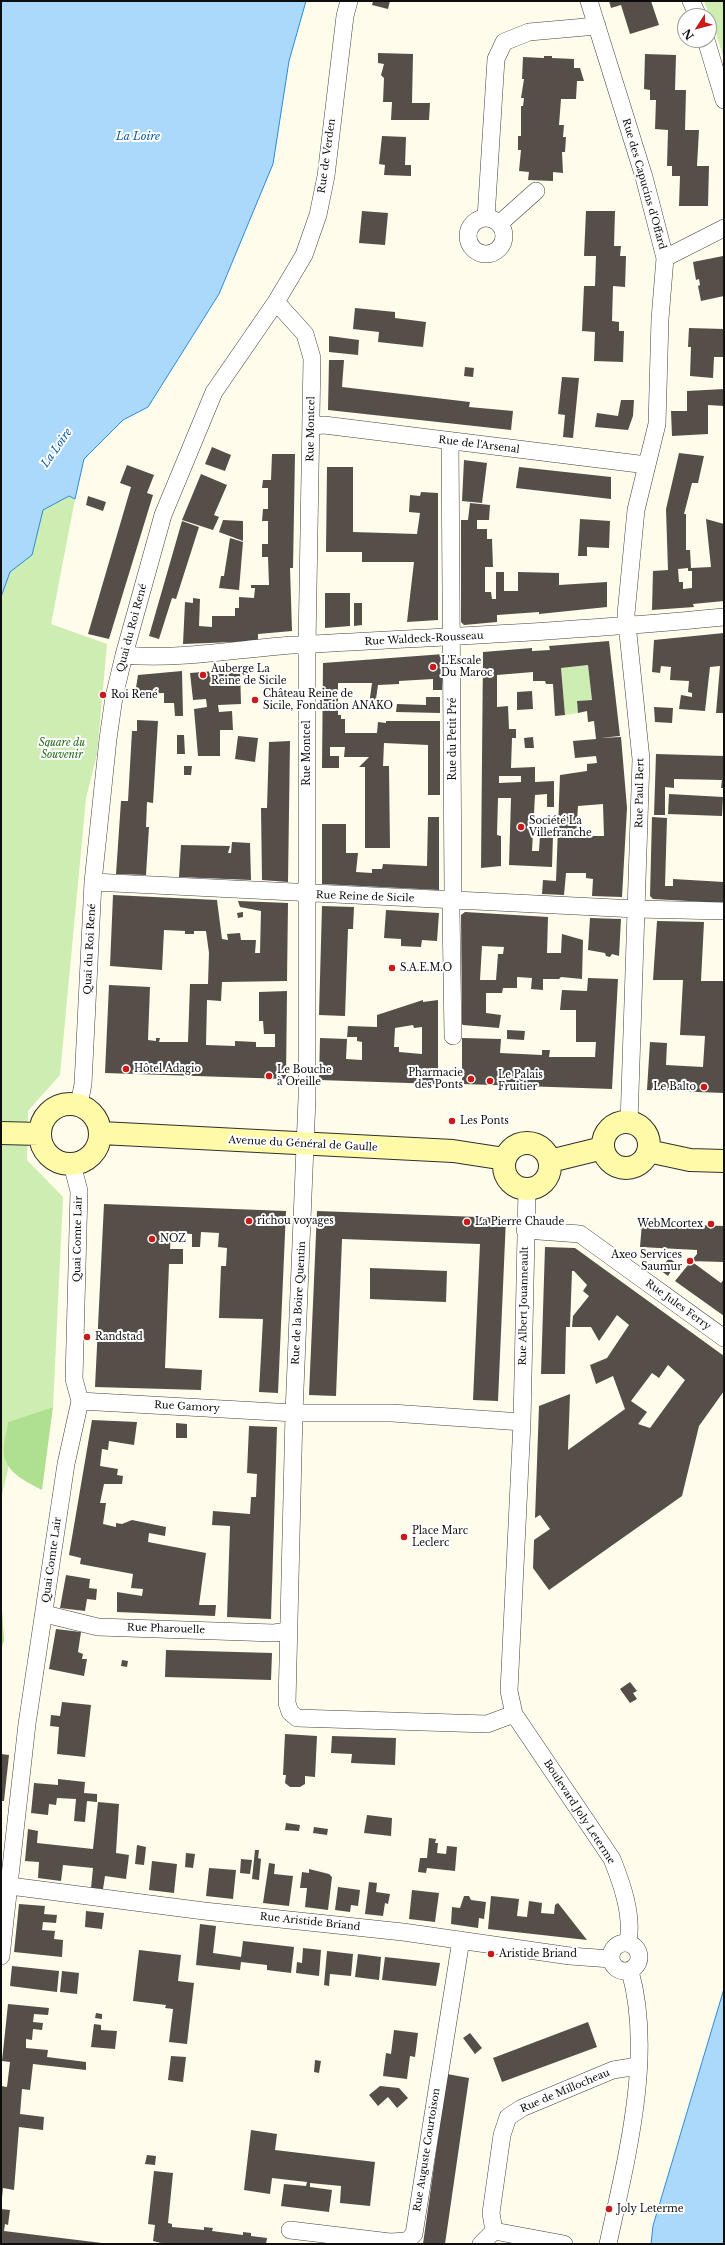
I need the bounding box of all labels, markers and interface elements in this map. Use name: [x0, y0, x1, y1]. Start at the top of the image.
north arrow: [677, 8, 717, 48]
text: N: [679, 26, 697, 43]
street label: Rue des Capucins d'Offard: [620, 117, 668, 251]
street label: Rue de Verden: [316, 118, 338, 194]
water label: La Loire: [116, 130, 160, 144]
street label: Rue Montcel: [304, 396, 318, 462]
water label: La Loire: [39, 426, 75, 470]
street label: Rue de l'Arsenal: [438, 434, 520, 456]
street label: Quai du Roi René: [114, 582, 150, 674]
street label: Rue Waldeck-Rousseau: [364, 630, 484, 648]
place label: L'Escale Du Maroc: [441, 655, 492, 678]
marker: L'Escale Du Maroc: [428, 662, 438, 672]
place label: Auberge La Reine de Sicile: [211, 663, 286, 686]
marker: Auberge La Reine de Sicile: [198, 670, 208, 680]
place label: Château Reine de Sicile, Fondation ANAKO: [263, 688, 393, 712]
place label: Roi René: [111, 689, 158, 701]
marker: Roi René: [98, 690, 108, 700]
marker: Château Reine de Sicile, Fondation ANAKO: [250, 695, 260, 705]
street label: Rue du Petit Pré: [447, 698, 459, 780]
street label: Rue Montcel: [301, 720, 313, 786]
park label: Square du Souvenir: [39, 737, 85, 760]
street label: Rue Paul Bert: [633, 758, 647, 828]
place label: Société La Villefranche: [529, 815, 592, 838]
marker: Société La Villefranche: [516, 822, 526, 832]
street label: Rue Reine de Sicile: [316, 889, 414, 905]
street label: Quai du Roi René: [82, 903, 98, 995]
place label: S.A.E.M.O: [400, 962, 452, 974]
marker: S.A.E.M.O: [387, 963, 397, 973]
place label: Hôtel Adagio: [134, 1063, 201, 1075]
marker: Hôtel Adagio: [121, 1064, 131, 1074]
place label: Le Bouche à Oreille: [277, 1064, 332, 1088]
place label: Pharmacie des Ponts: [408, 1067, 463, 1090]
place label: Le Palais Fruitier: [498, 1069, 543, 1092]
marker: Le Bouche à Oreille: [264, 1071, 274, 1081]
marker: Pharmacie des Ponts: [466, 1074, 476, 1084]
marker: Le Palais Fruitier: [485, 1076, 495, 1086]
place label: Le Balto: [653, 1081, 696, 1093]
marker: Le Balto: [699, 1082, 709, 1092]
place label: Les Ponts: [460, 1115, 509, 1127]
marker: Les Ponts: [447, 1116, 457, 1126]
street label: Avenue du Général de Gaulle: [228, 1134, 378, 1154]
street label: Quai Comte Lair: [71, 1196, 85, 1282]
place label: richou voyages: [257, 1215, 334, 1227]
marker: richou voyages: [244, 1216, 254, 1226]
place label: La Pierre Chaude: [475, 1216, 564, 1228]
marker: La Pierre Chaude: [462, 1217, 472, 1227]
place label: WebMcortex: [637, 1218, 703, 1230]
marker: WebMcortex: [706, 1219, 716, 1229]
place label: NOZ: [160, 1233, 186, 1245]
marker: NOZ: [147, 1234, 157, 1244]
street label: Rue de la Boire Quentin: [290, 1241, 308, 1365]
street label: Rue Albert Jouanneault: [517, 1246, 531, 1366]
place label: Axeo Services Saumur: [611, 1249, 682, 1272]
marker: Axeo Services Saumur: [685, 1256, 695, 1266]
street label: Rue Jules Ferry: [643, 1277, 713, 1333]
place label: Randstad: [95, 1331, 143, 1343]
marker: Randstad: [82, 1332, 92, 1342]
street label: Rue Gamory: [154, 1399, 220, 1415]
street label: Quai Comte Lair: [40, 1516, 64, 1604]
place label: Place Marc Leclerc: [412, 1525, 468, 1548]
marker: Place Marc Leclerc: [399, 1532, 409, 1542]
street label: Rue Pharouelle: [127, 1622, 205, 1636]
street label: Boulevard Joly Leterme: [541, 1758, 617, 1866]
street label: Rue Aristide Briand: [259, 1911, 361, 1933]
place label: Aristide Briand: [499, 1948, 577, 1960]
marker: Aristide Briand: [486, 1949, 496, 1959]
street label: Rue de Millocheau: [518, 2067, 612, 2115]
street label: Rue Auguste Courtoison: [411, 2087, 443, 2213]
place label: Joly Leterme: [617, 2203, 683, 2215]
marker: Joly Leterme: [604, 2204, 614, 2214]

